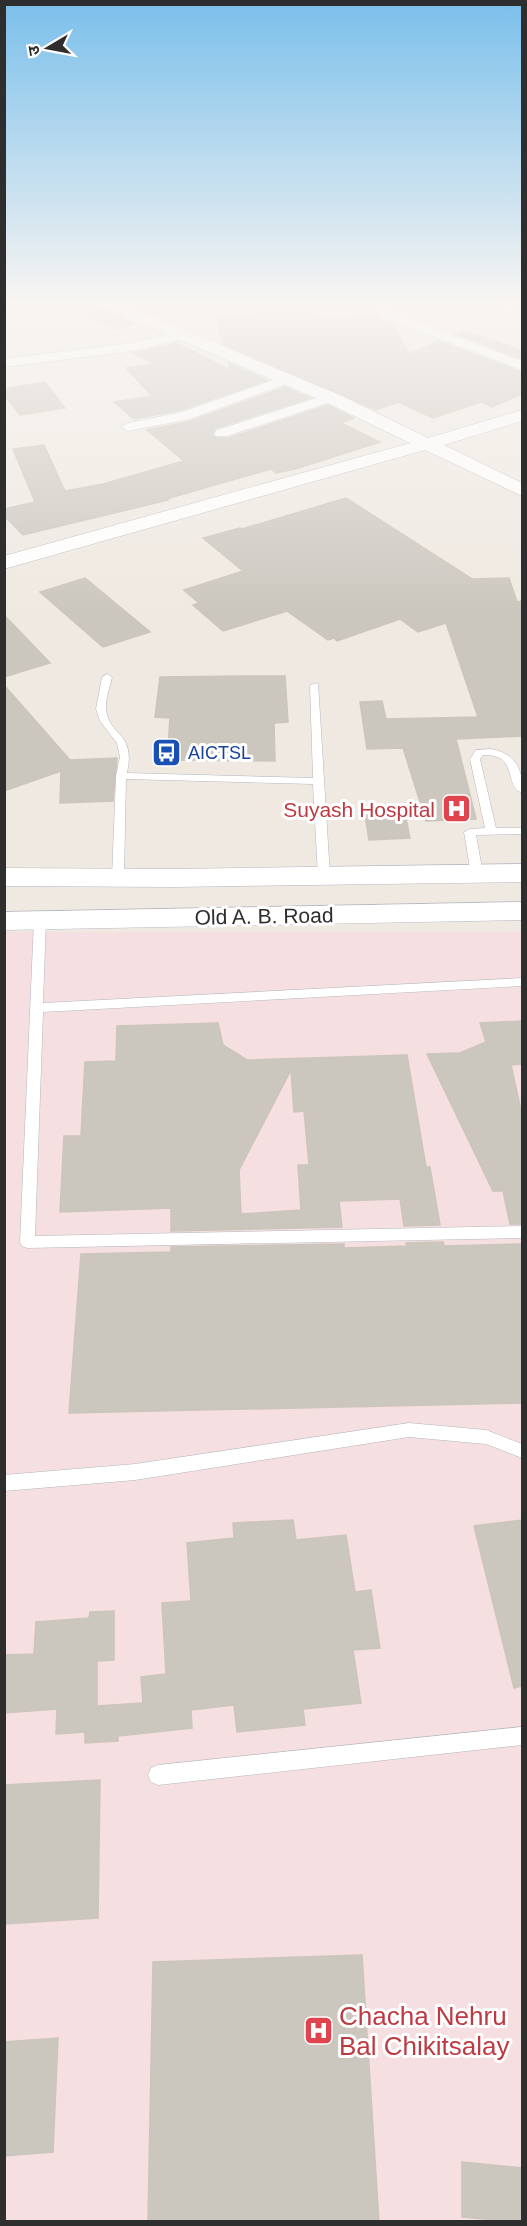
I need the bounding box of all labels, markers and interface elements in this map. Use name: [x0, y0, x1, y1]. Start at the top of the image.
north arrow: [18, 18, 78, 78]
text: उ: [24, 44, 43, 57]
bus stop icon: AICTSL: [151, 737, 183, 769]
place label: AICTSL: [188, 743, 251, 763]
hospital icon: Suyash Hospital: [440, 793, 472, 825]
place label: Suyash Hospital: [283, 798, 435, 821]
street label: Old A. B. Road: [194, 903, 334, 929]
place label: Chacha Nehru Bal Chikitsalay: [339, 2001, 510, 2061]
hospital icon: Chacha Nehru Bal Chikitsalay: [302, 2015, 334, 2047]

